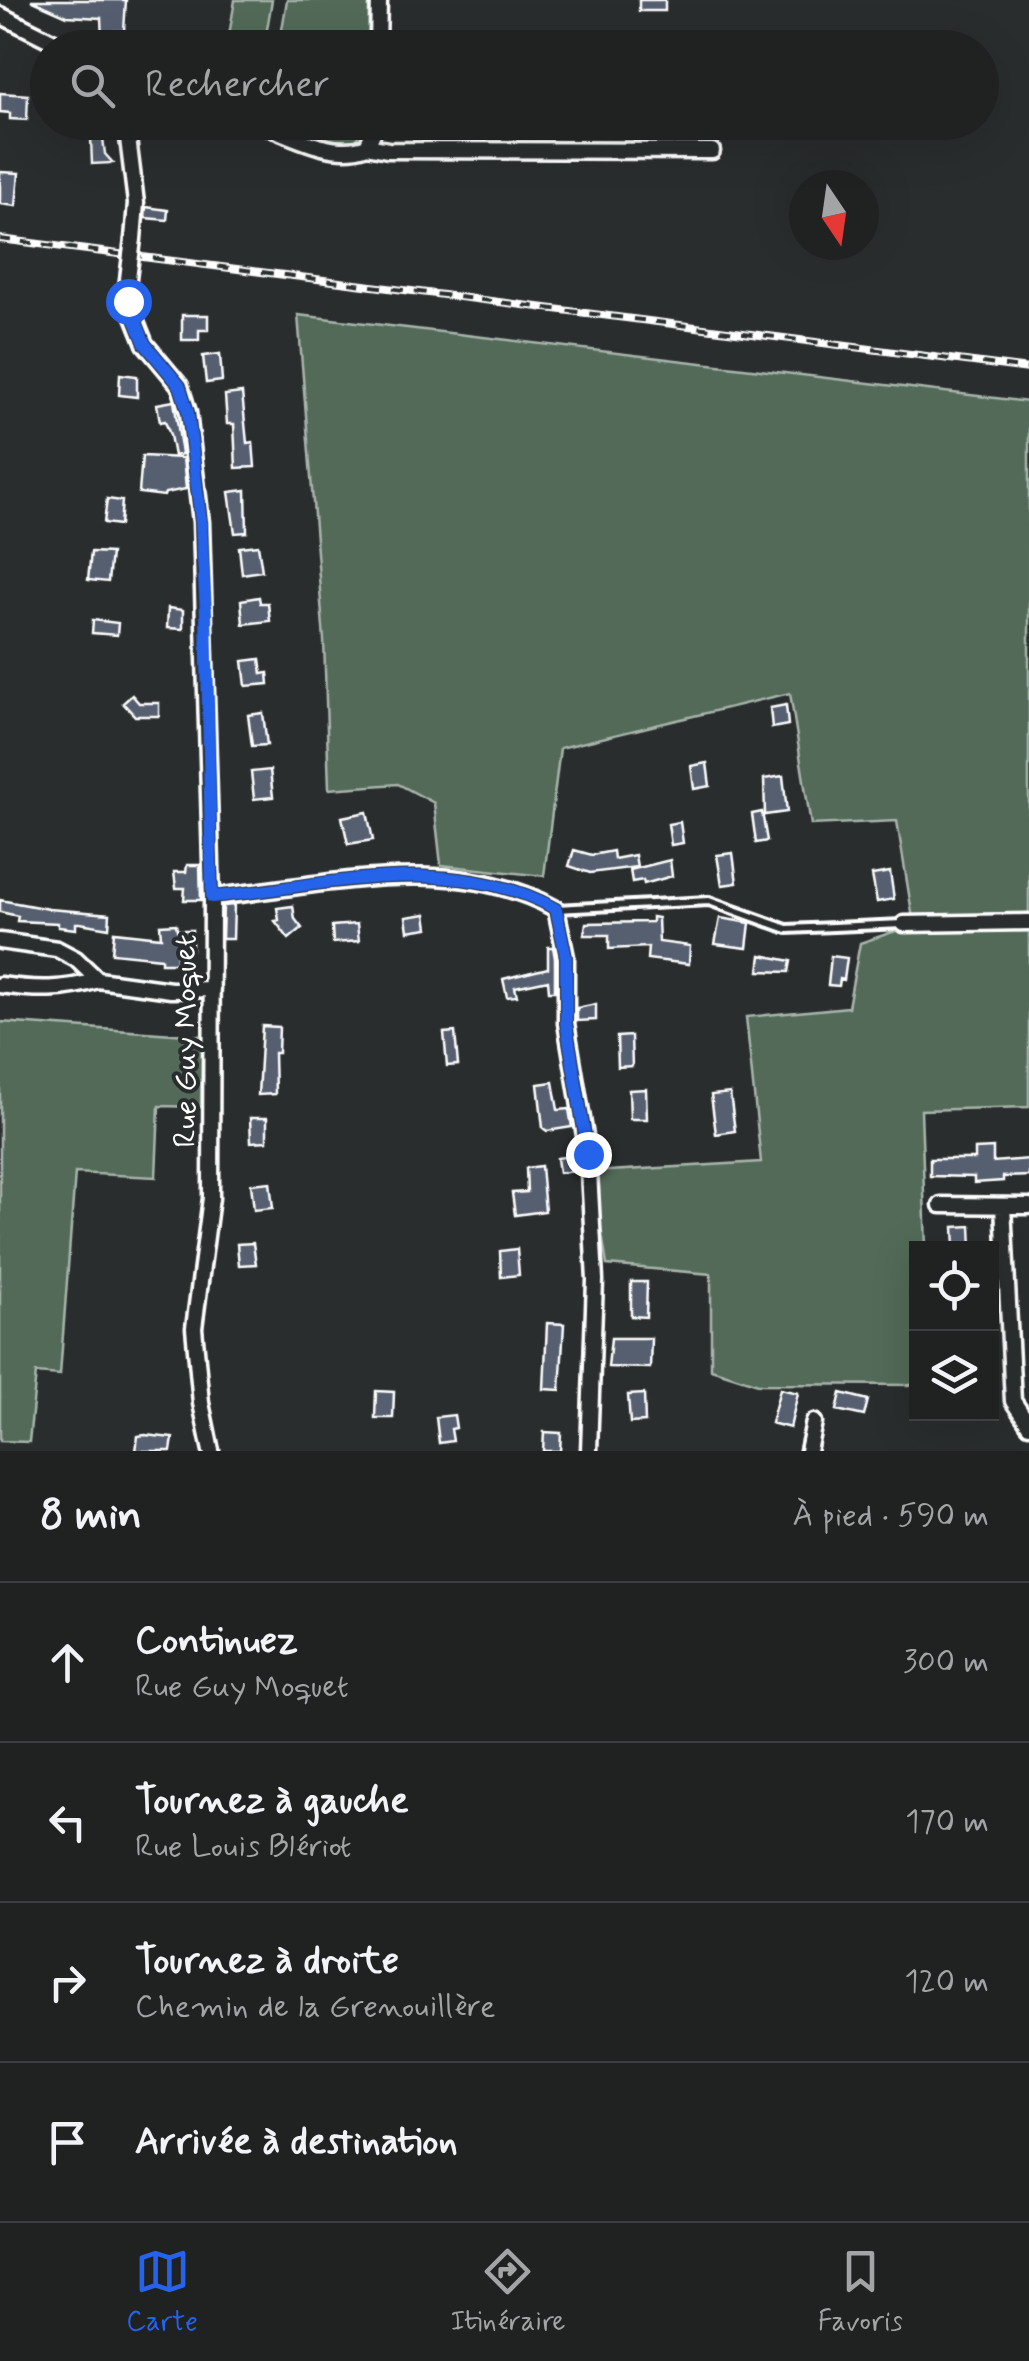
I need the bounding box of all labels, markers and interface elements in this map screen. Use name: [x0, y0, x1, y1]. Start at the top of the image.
search box: [30, 30, 999, 140]
icon: search: [65, 58, 120, 113]
text: Rechercher: [145, 61, 330, 110]
north arrow: [789, 170, 879, 260]
route start: [106, 279, 152, 325]
street label: Rue Guy Moquet: [165, 934, 207, 1148]
route end: [566, 1132, 612, 1178]
map controls: [909, 1241, 999, 1421]
button: locate: [909, 1241, 999, 1331]
button: layers: [909, 1331, 999, 1421]
text: 8 min: [40, 1489, 142, 1544]
text: À pied · 590 m: [793, 1495, 989, 1537]
text: Continuez: [135, 1617, 298, 1666]
icon: ahead: [40, 1635, 95, 1690]
text: 300 m: [903, 1641, 989, 1683]
text: Rue Guy Moquet: [135, 1666, 349, 1708]
text: Tournez à gauche: [135, 1777, 409, 1826]
icon: left: [40, 1795, 95, 1850]
text: 170 m: [905, 1801, 989, 1843]
text: Rue Louis Blériot: [135, 1826, 351, 1868]
text: Tournez à droite: [135, 1937, 399, 1986]
icon: right: [40, 1955, 95, 2010]
text: 120 m: [904, 1961, 989, 2003]
text: Chemin de la Grenouillère: [135, 1986, 495, 2028]
icon: arrive: [40, 2115, 95, 2170]
text: Arrivée à destination: [135, 2118, 458, 2167]
tab: Carte: [126, 2244, 198, 2341]
tab: Itinéraire: [450, 2244, 565, 2341]
tab: Favoris: [818, 2244, 903, 2341]

